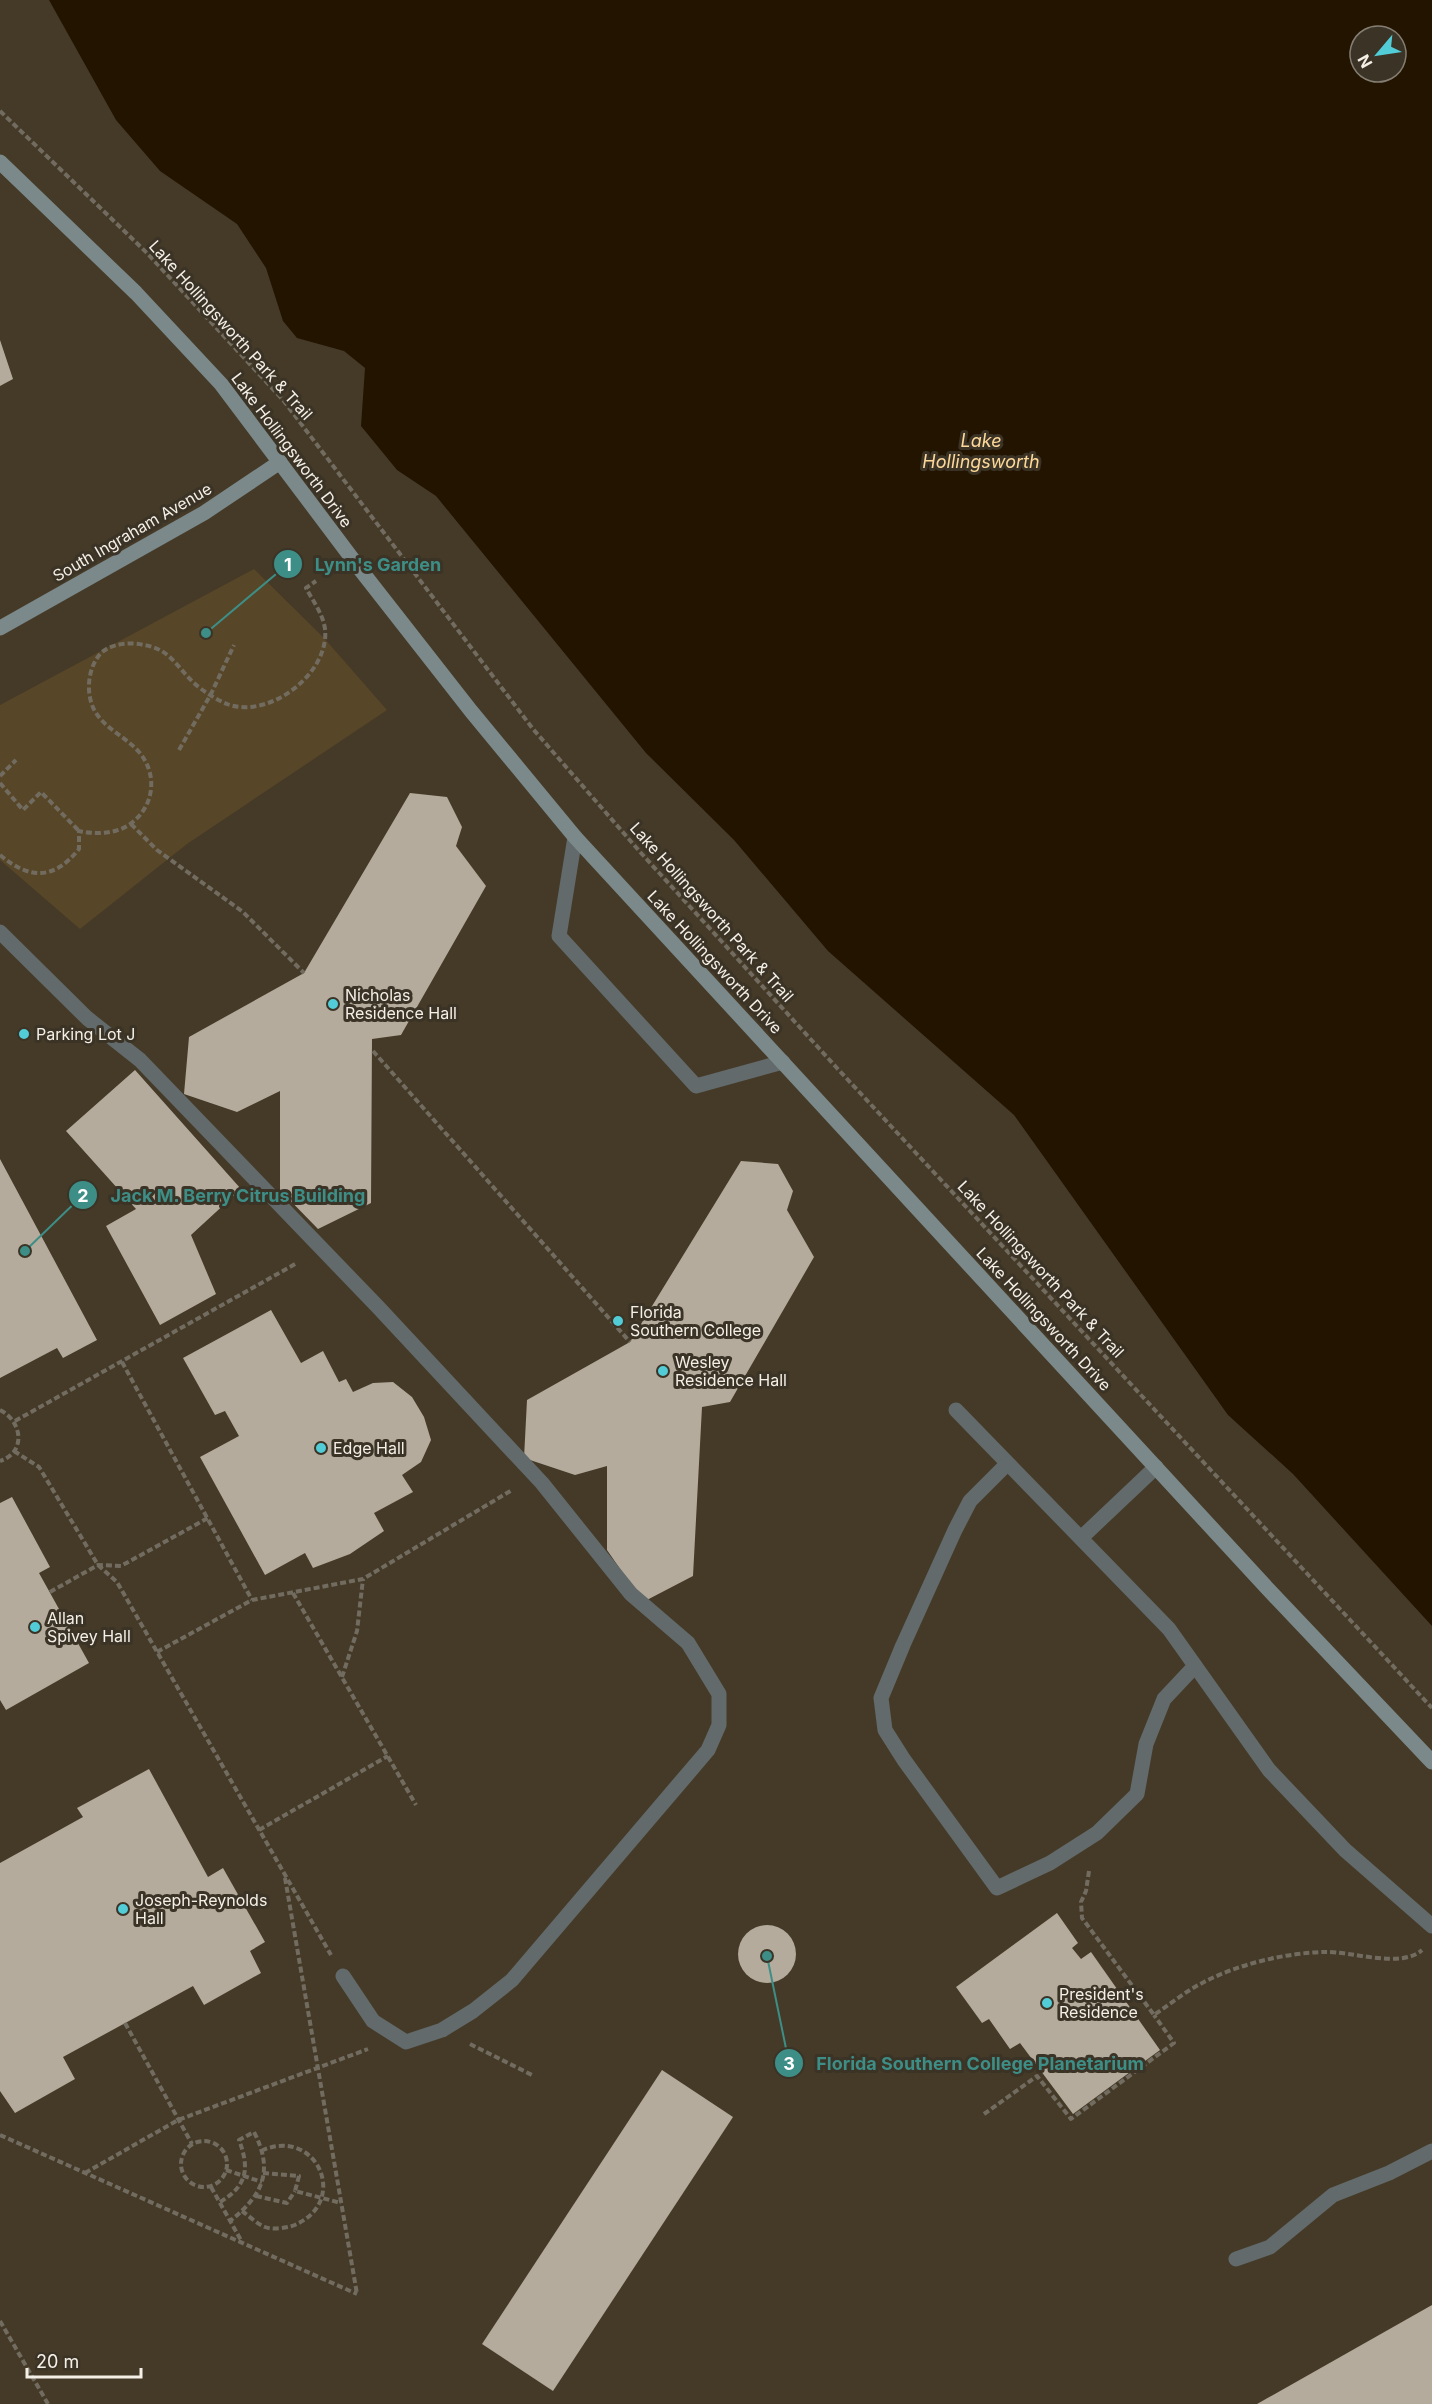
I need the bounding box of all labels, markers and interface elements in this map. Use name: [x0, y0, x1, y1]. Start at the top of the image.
north arrow: [1348, 24, 1408, 84]
text: N: [1353, 51, 1377, 71]
street label: Lake Hollingsworth Park & Trail: [145, 236, 317, 424]
street label: Lake Hollingsworth Drive: [227, 369, 357, 531]
water label: Lake Hollingsworth: [922, 430, 1040, 472]
street label: South Ingraham Avenue: [49, 478, 215, 586]
callout: Lynn's Garden: [273, 546, 453, 582]
text: 1: [284, 554, 292, 575]
text: Lynn's Garden: [315, 554, 441, 575]
street label: Lake Hollingsworth Park & Trail: [626, 818, 798, 1006]
street label: Lake Hollingsworth Drive: [643, 886, 787, 1038]
place label: Nicholas Residence Hall: [345, 985, 457, 1023]
marker: Nicholas Residence Hall: [326, 997, 340, 1011]
place label: Parking Lot J: [36, 1024, 135, 1044]
marker: Parking Lot J: [17, 1027, 31, 1041]
street label: Lake Hollingsworth Park & Trail: [954, 1176, 1128, 1362]
callout: Jack M. Berry Citrus Building: [68, 1177, 378, 1213]
text: 2: [77, 1185, 89, 1206]
text: Jack M. Berry Citrus Building: [111, 1185, 365, 1206]
street label: Lake Hollingsworth Drive: [972, 1243, 1116, 1395]
place label: Florida Southern College: [630, 1302, 761, 1340]
marker: Florida Southern College: [611, 1314, 625, 1328]
place label: Wesley Residence Hall: [675, 1352, 787, 1390]
marker: Wesley Residence Hall: [656, 1364, 670, 1378]
place label: Edge Hall: [333, 1438, 405, 1458]
marker: Edge Hall: [314, 1441, 328, 1455]
place label: Allan Spivey Hall: [47, 1608, 131, 1646]
marker: Allan Spivey Hall: [28, 1620, 42, 1634]
place label: Joseph-Reynolds Hall: [135, 1890, 267, 1928]
marker: Joseph-Reynolds Hall: [116, 1902, 130, 1916]
place label: President's Residence: [1059, 1984, 1144, 2022]
marker: President's Residence: [1040, 1996, 1054, 2010]
callout: Florida Southern College Planetarium: [774, 2045, 1156, 2081]
text: 3: [783, 2053, 795, 2074]
text: Florida Southern College Planetarium: [816, 2053, 1144, 2074]
scale bar: [27, 2341, 141, 2379]
text: 20 m: [36, 2351, 79, 2372]

